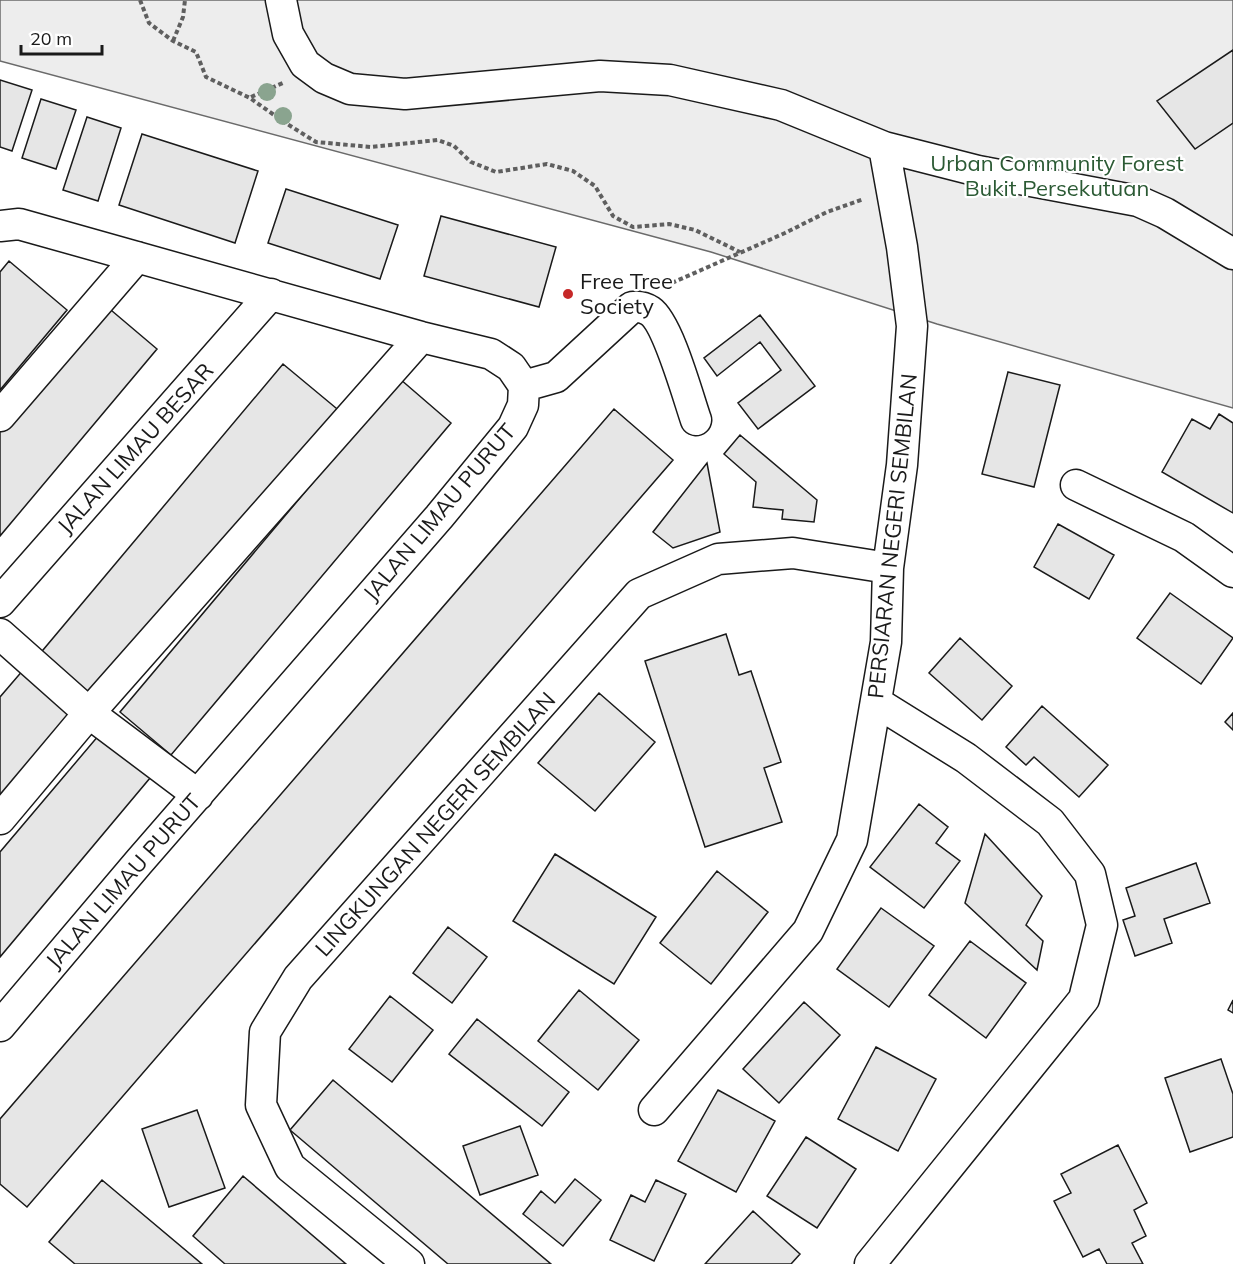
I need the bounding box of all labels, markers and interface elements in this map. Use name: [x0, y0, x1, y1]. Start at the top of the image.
scale bar: [21, 18, 102, 56]
text: 20 m: [30, 27, 72, 50]
park label: Urban Community Forest Bukit Persekutuan: [930, 149, 1184, 202]
place label: Free Tree Society: [580, 267, 673, 320]
marker: Free Tree Society: [561, 287, 575, 301]
street label: JALAN LIMAU BESAR: [51, 357, 219, 539]
street label: PERSIARAN NEGERI SEMBILAN: [861, 372, 923, 700]
street label: JALAN LIMAU PURUT: [357, 418, 521, 606]
street label: LINGKUNGAN NEGERI SEMBILAN: [309, 686, 561, 962]
street label: JALAN LIMAU PURUT: [39, 788, 207, 974]

